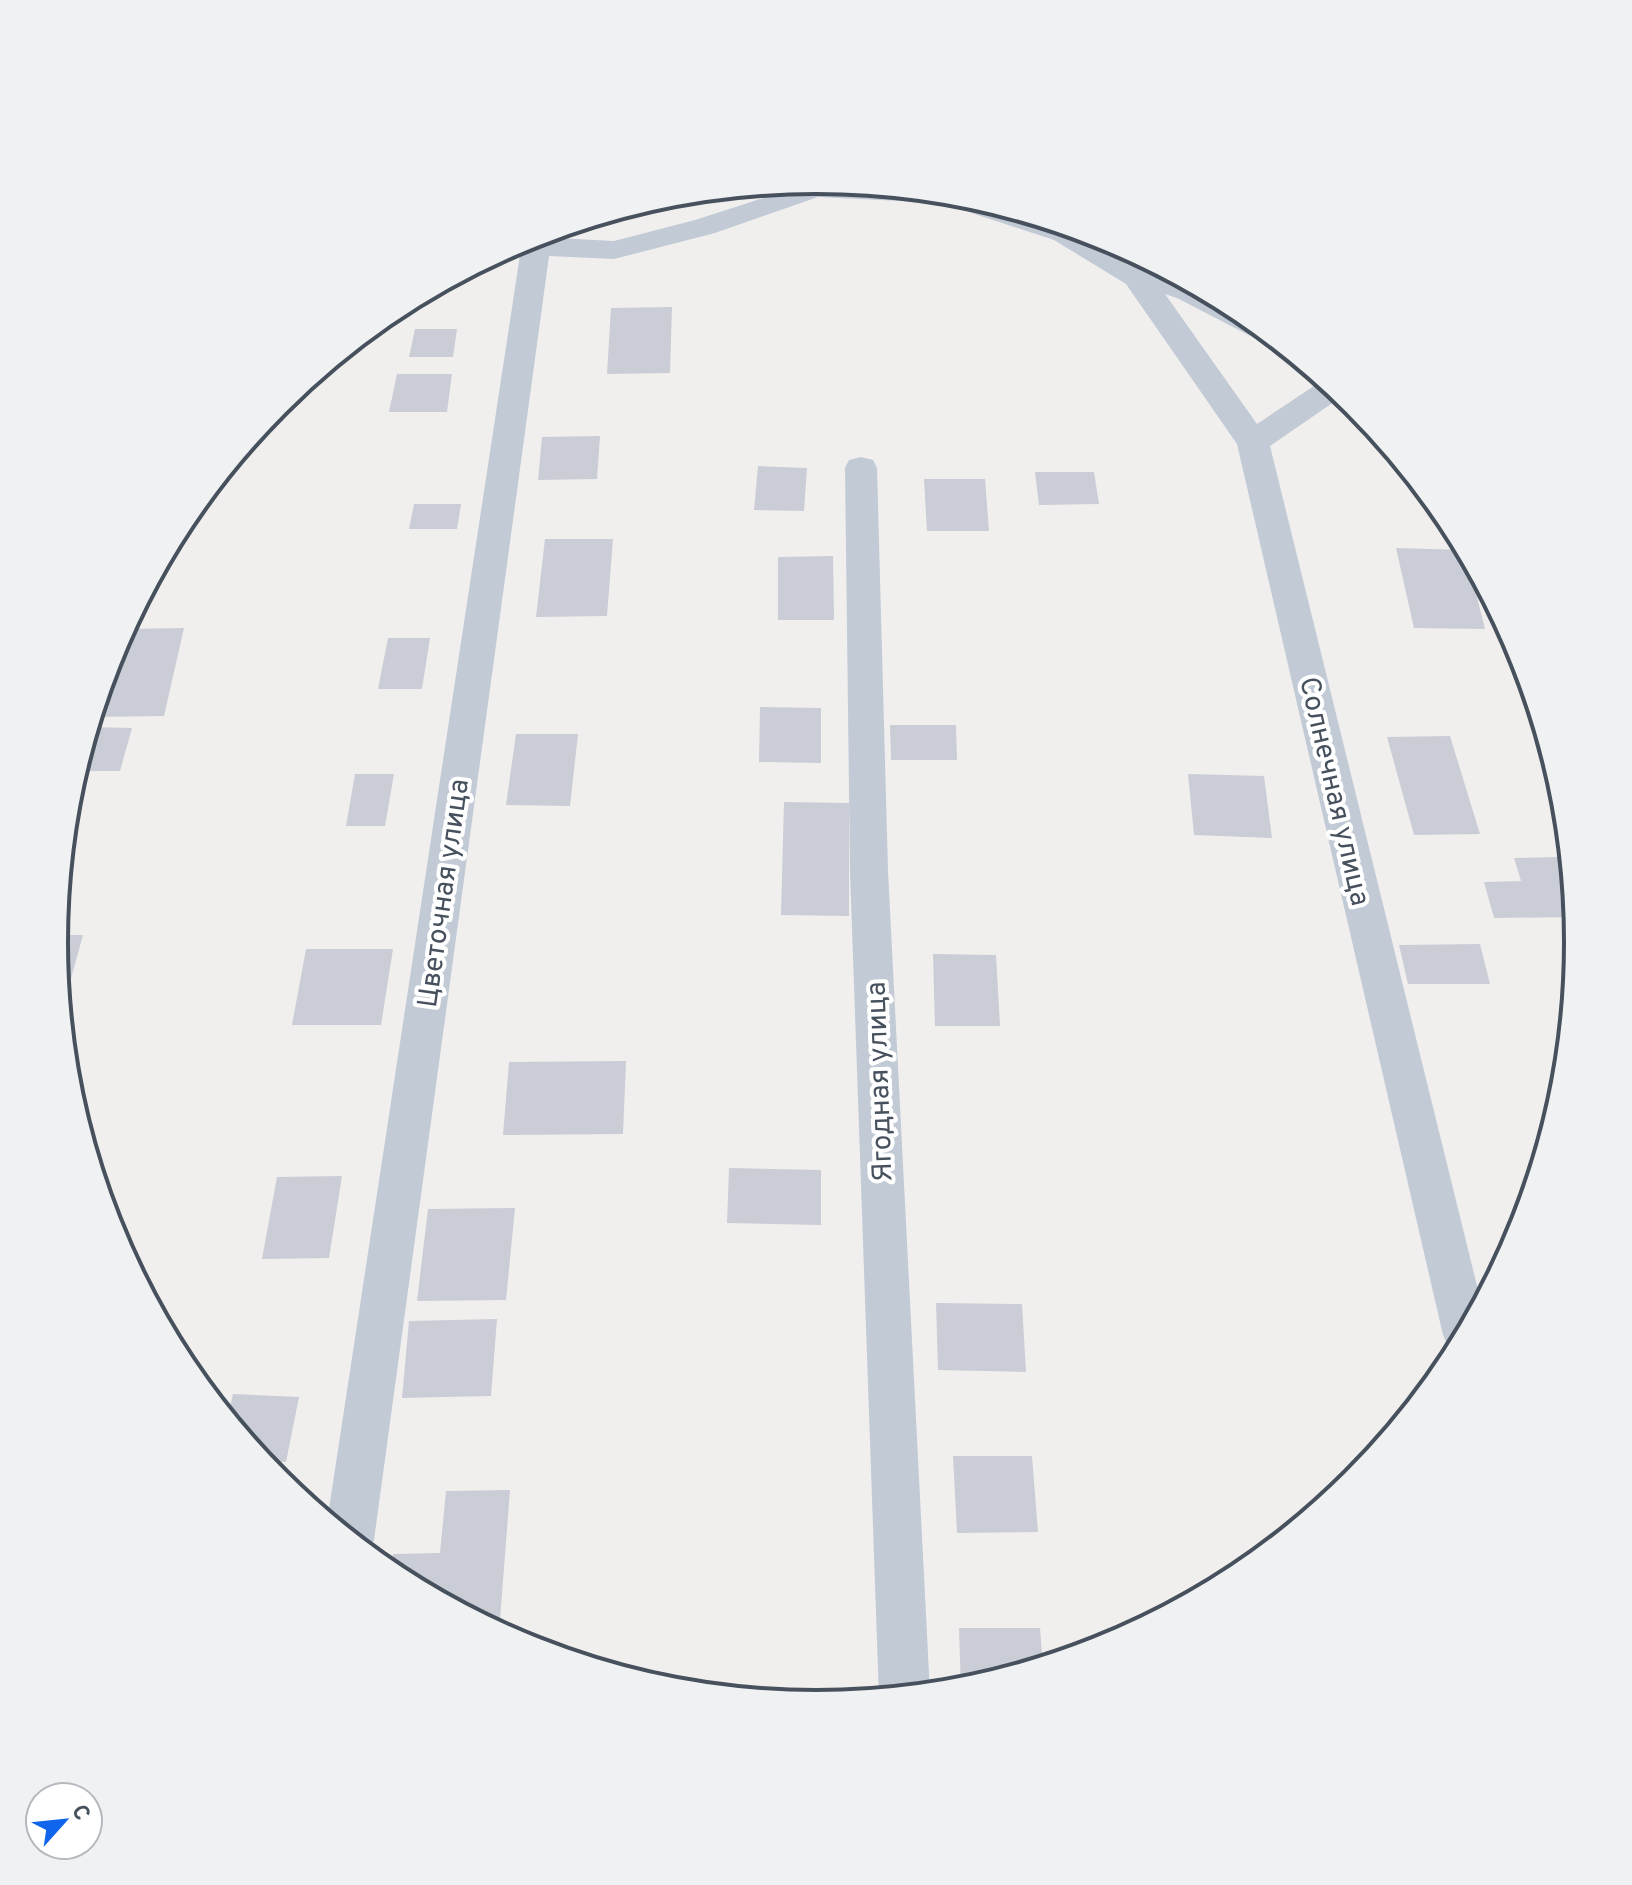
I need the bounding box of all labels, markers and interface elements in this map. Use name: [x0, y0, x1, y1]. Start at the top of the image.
street label: Солнечная улица: [1289, 674, 1377, 910]
street label: Цветочная улица: [411, 777, 479, 1010]
street label: Ягодная улица: [860, 981, 902, 1183]
north arrow: [24, 1781, 104, 1861]
text: С: [64, 1801, 95, 1825]

